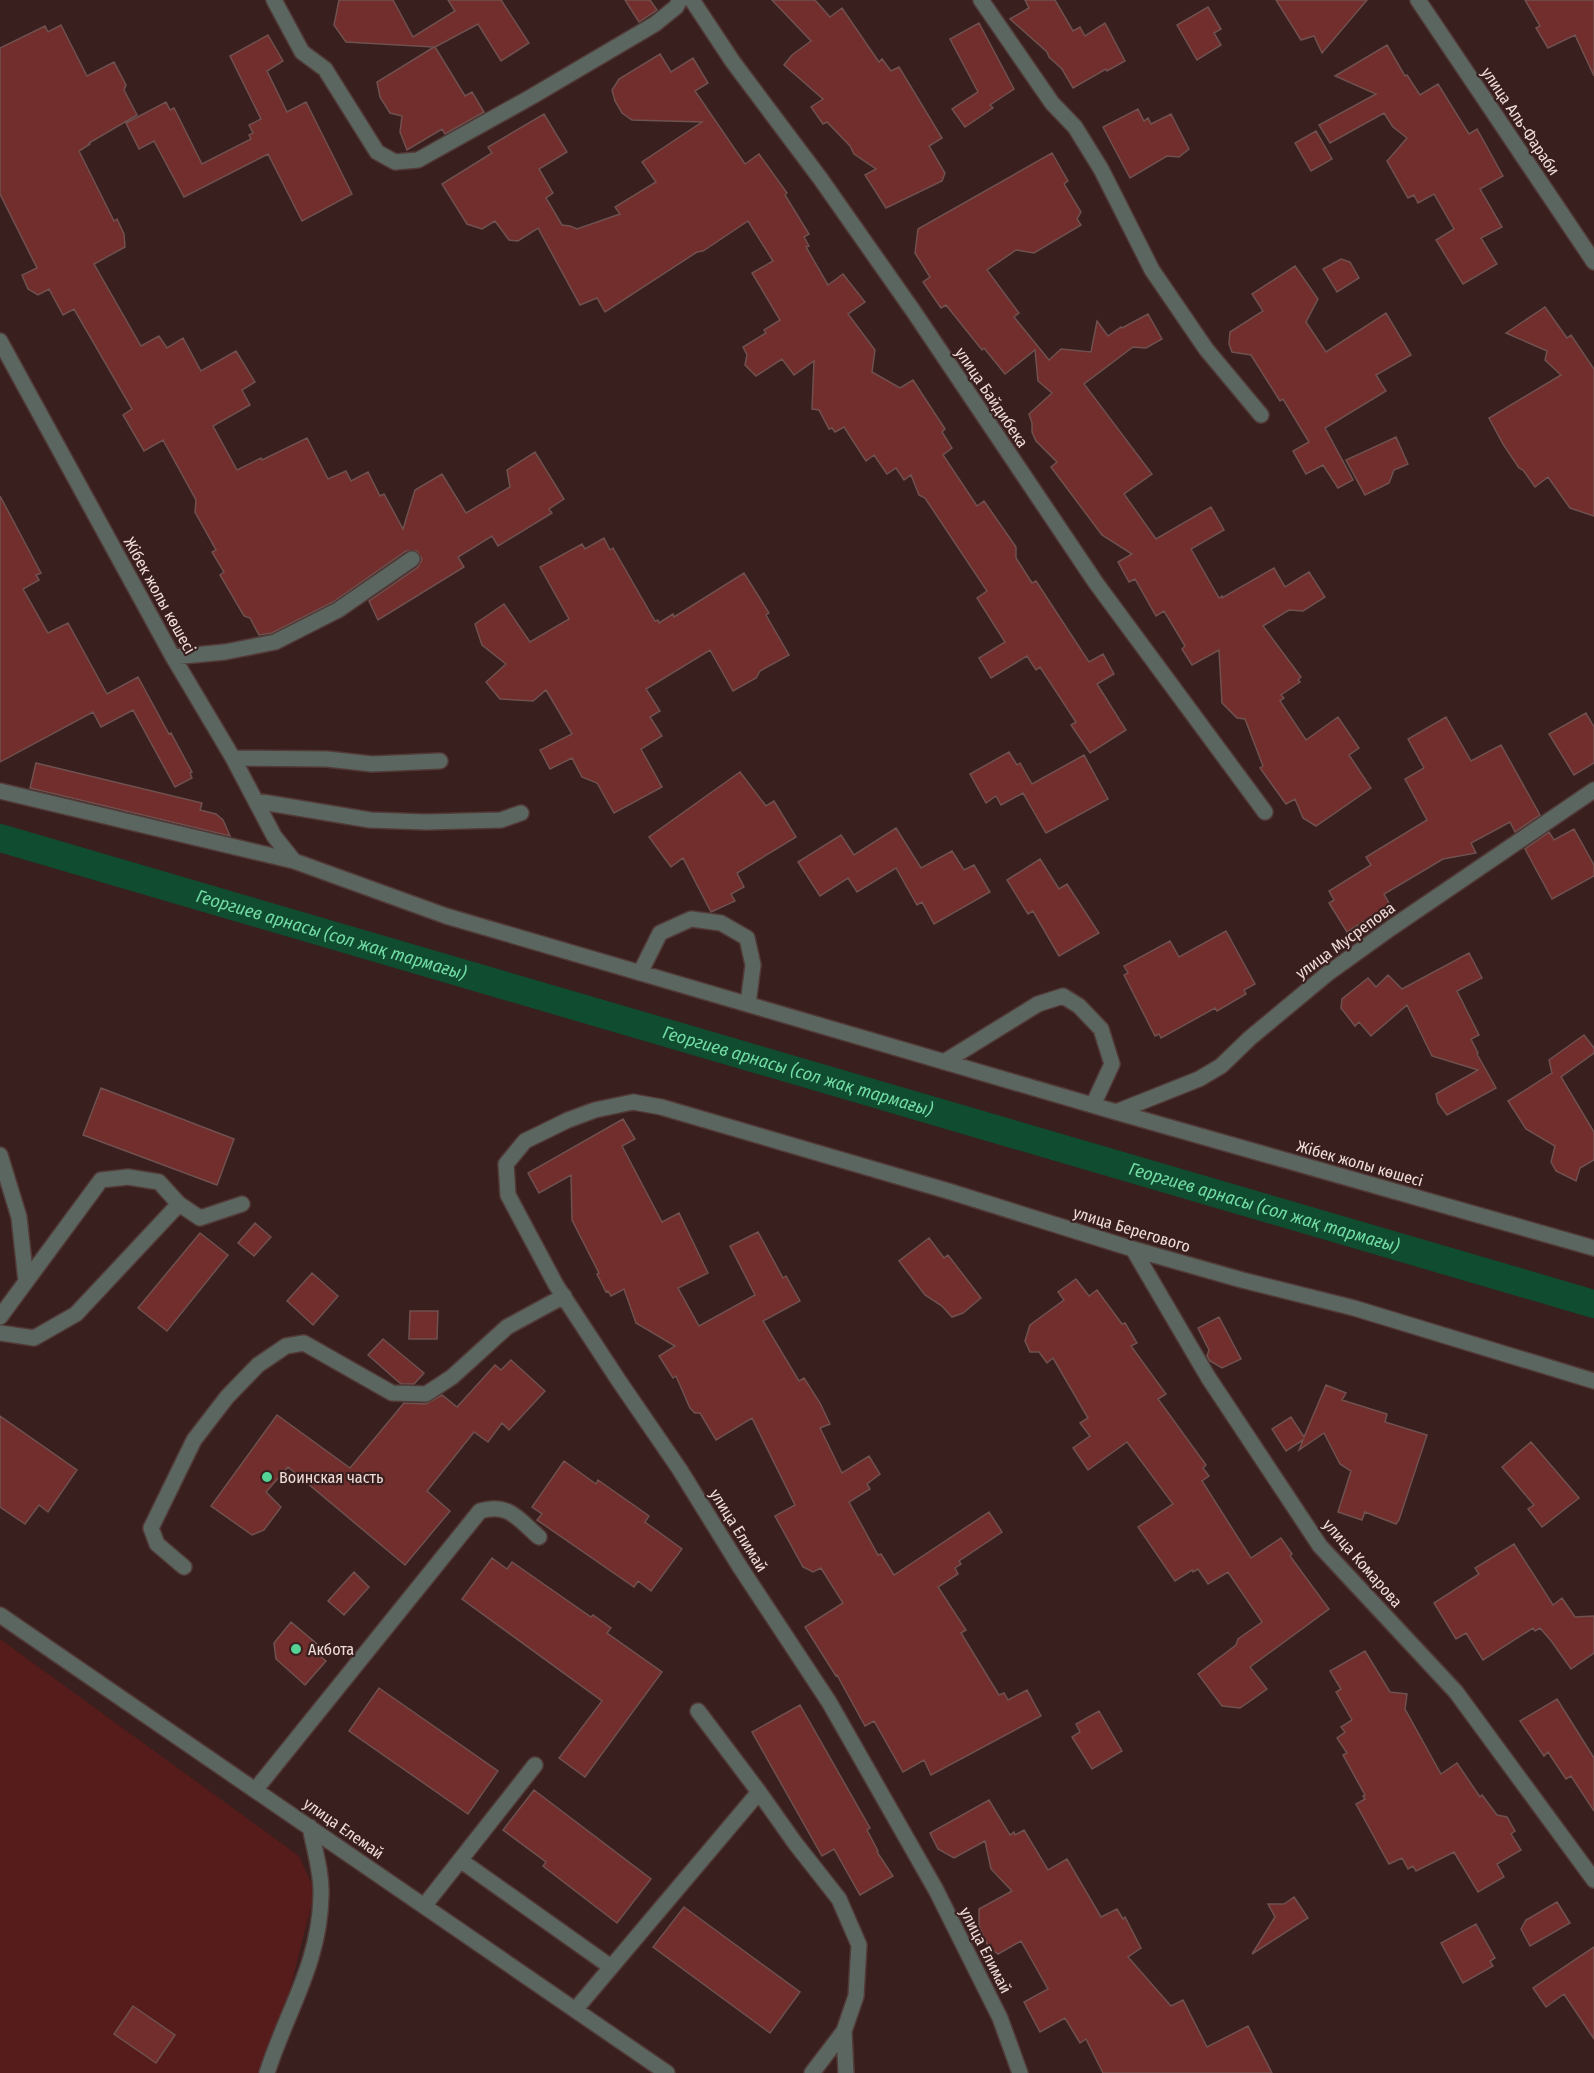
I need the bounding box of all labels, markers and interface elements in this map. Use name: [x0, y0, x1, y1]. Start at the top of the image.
street label: улица Аль-Фараби: [1477, 64, 1564, 179]
street label: улица Байдибека: [951, 344, 1032, 451]
street label: Жібек жолы көшесі: [120, 534, 199, 657]
water label: Георгиев арнасы (сол жақ тармағы): [194, 885, 469, 985]
street label: улица Мусрепова: [1292, 898, 1399, 983]
water label: Георгиев арнасы (сол жақ тармағы): [660, 1021, 935, 1121]
street label: Жібек жолы көшесі: [1295, 1136, 1425, 1191]
water label: Георгиев арнасы (сол жақ тармағы): [1126, 1158, 1402, 1257]
street label: улица Берегового: [1071, 1203, 1193, 1256]
place label: Воинская часть: [279, 1468, 383, 1487]
marker: Воинская часть: [260, 1470, 274, 1484]
street label: улица Елимай: [706, 1485, 772, 1575]
street label: улица Комарова: [1319, 1515, 1406, 1611]
place label: Акбота: [308, 1640, 354, 1659]
marker: Акбота: [289, 1642, 303, 1656]
street label: улица Елемай: [300, 1794, 388, 1863]
street label: улица Елимай: [956, 1904, 1015, 1997]

